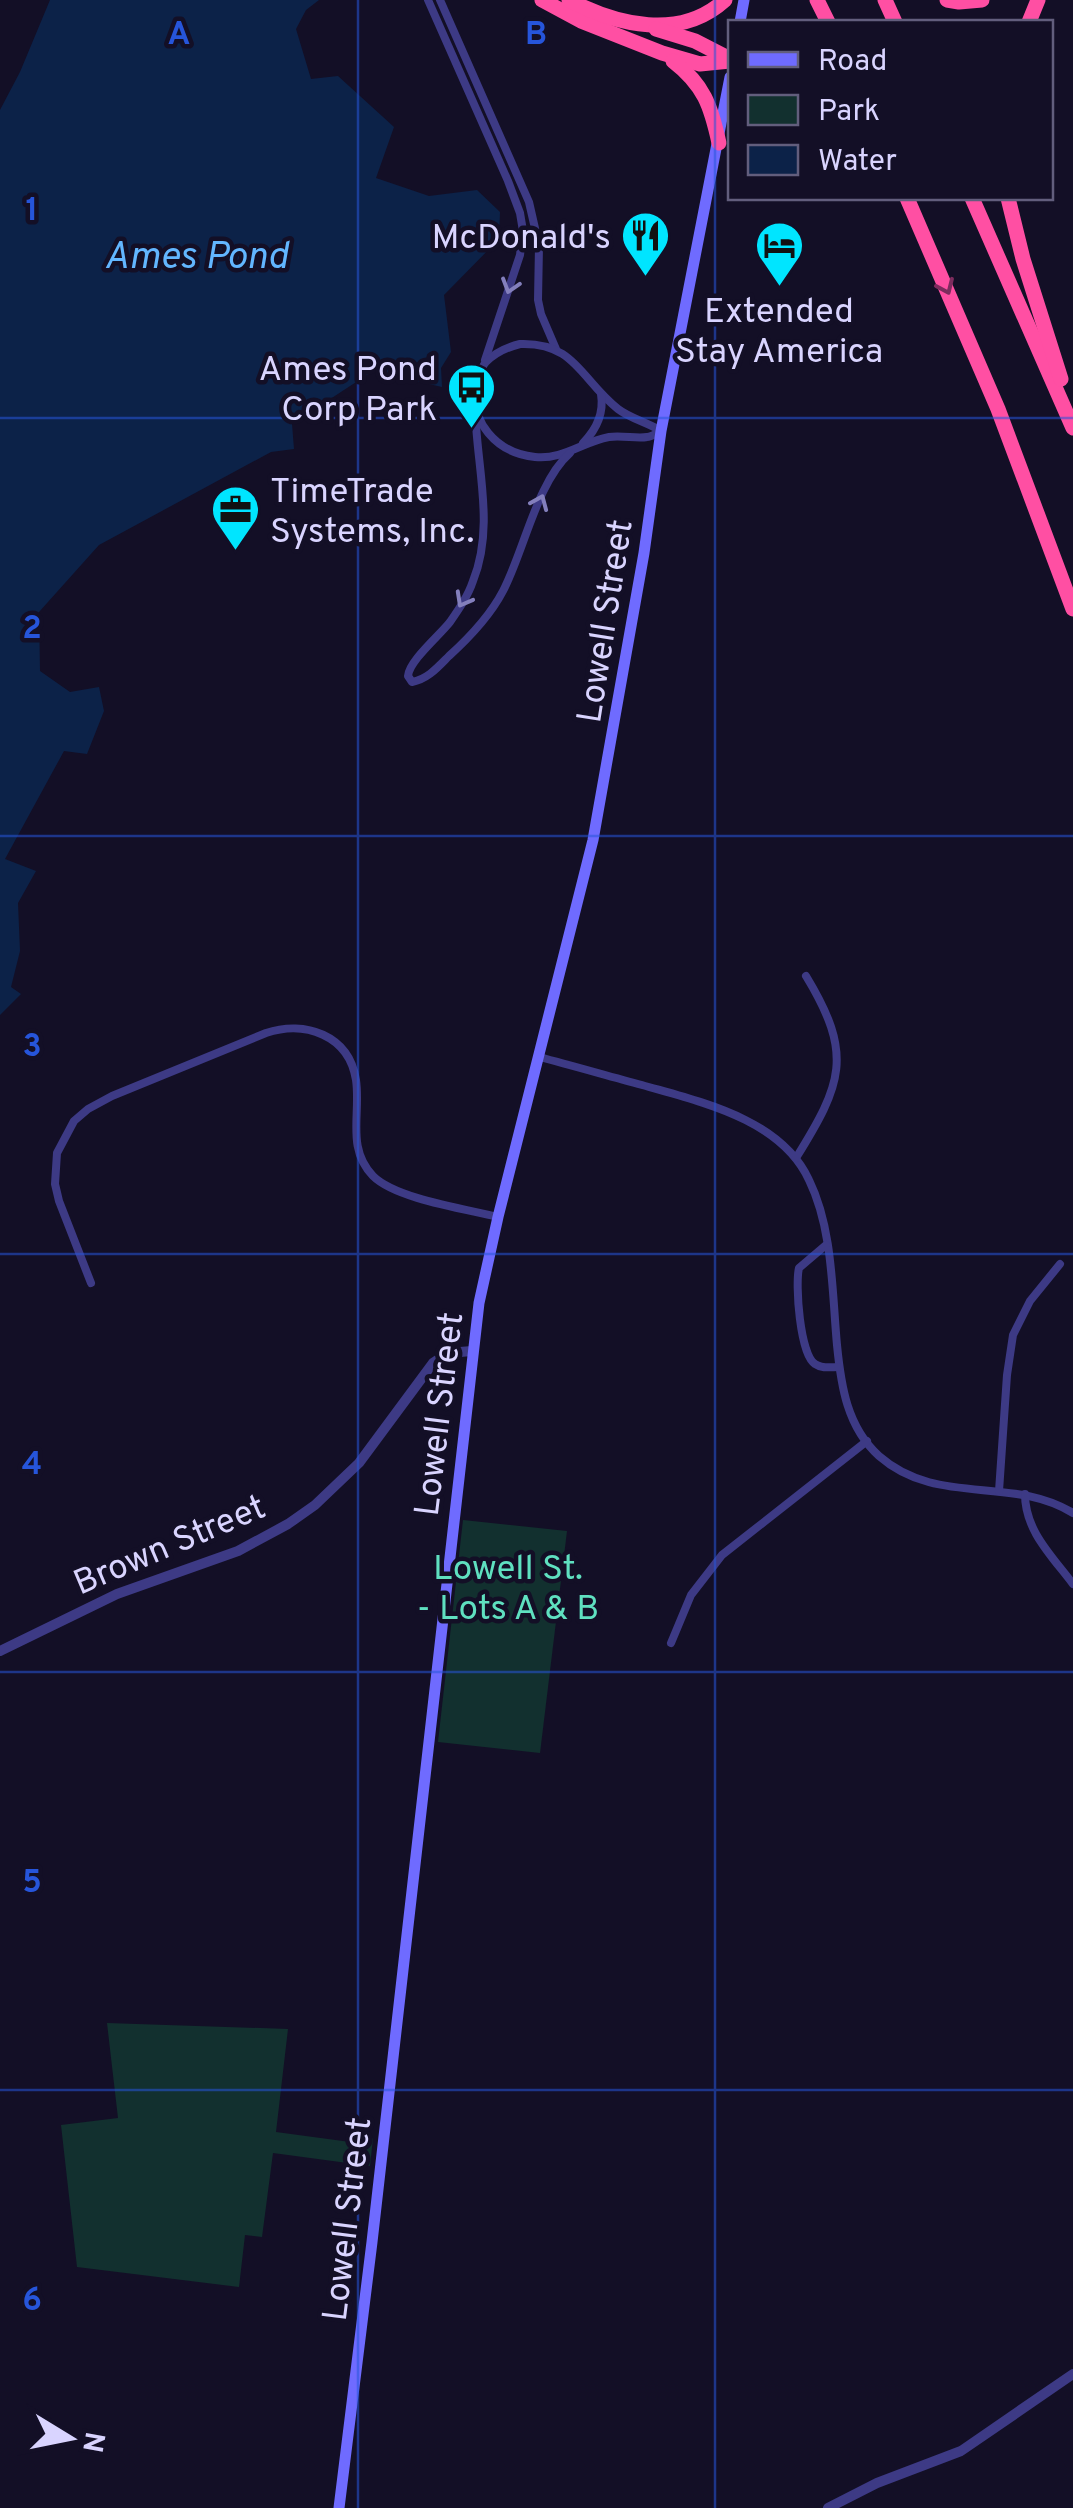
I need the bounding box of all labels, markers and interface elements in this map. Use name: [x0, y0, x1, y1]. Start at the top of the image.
text: A: [168, 16, 190, 56]
text: B: [525, 16, 547, 56]
legend: [728, 20, 1053, 200]
text: Road: [818, 44, 887, 81]
text: Park: [818, 94, 880, 131]
text: Water: [818, 144, 897, 181]
text: 1: [26, 192, 38, 232]
restaurant icon: McDonald's: [620, 210, 672, 278]
place label: McDonald's: [431, 217, 611, 261]
hotel icon: Extended Stay America: [753, 220, 805, 288]
water label: Ames Pond: [104, 234, 290, 283]
one-way arrow: [501, 277, 522, 294]
one-way arrow: [934, 277, 954, 295]
place label: Extended Stay America: [675, 291, 883, 375]
place label: Ames Pond Corp Park: [259, 349, 437, 433]
bus stop icon: Ames Pond Corp Park: [446, 362, 498, 430]
place label: TimeTrade Systems, Inc.: [270, 471, 474, 555]
office icon: TimeTrade Systems, Inc.: [209, 484, 261, 552]
one-way arrow: [528, 494, 548, 512]
street label: Lowell Street: [569, 517, 645, 726]
one-way arrow: [455, 590, 475, 608]
text: 2: [22, 610, 42, 650]
text: 3: [22, 1028, 42, 1068]
street label: Lowell Street: [407, 1310, 475, 1519]
text: 4: [22, 1446, 42, 1486]
street label: Brown Street: [68, 1487, 273, 1607]
park label: Lowell St. - Lots A & B: [417, 1548, 599, 1632]
text: 5: [22, 1864, 42, 1904]
street label: Lowell Street: [315, 2115, 383, 2324]
text: 6: [22, 2282, 42, 2322]
north arrow: [20, 2388, 120, 2488]
text: N: [72, 2429, 111, 2455]

